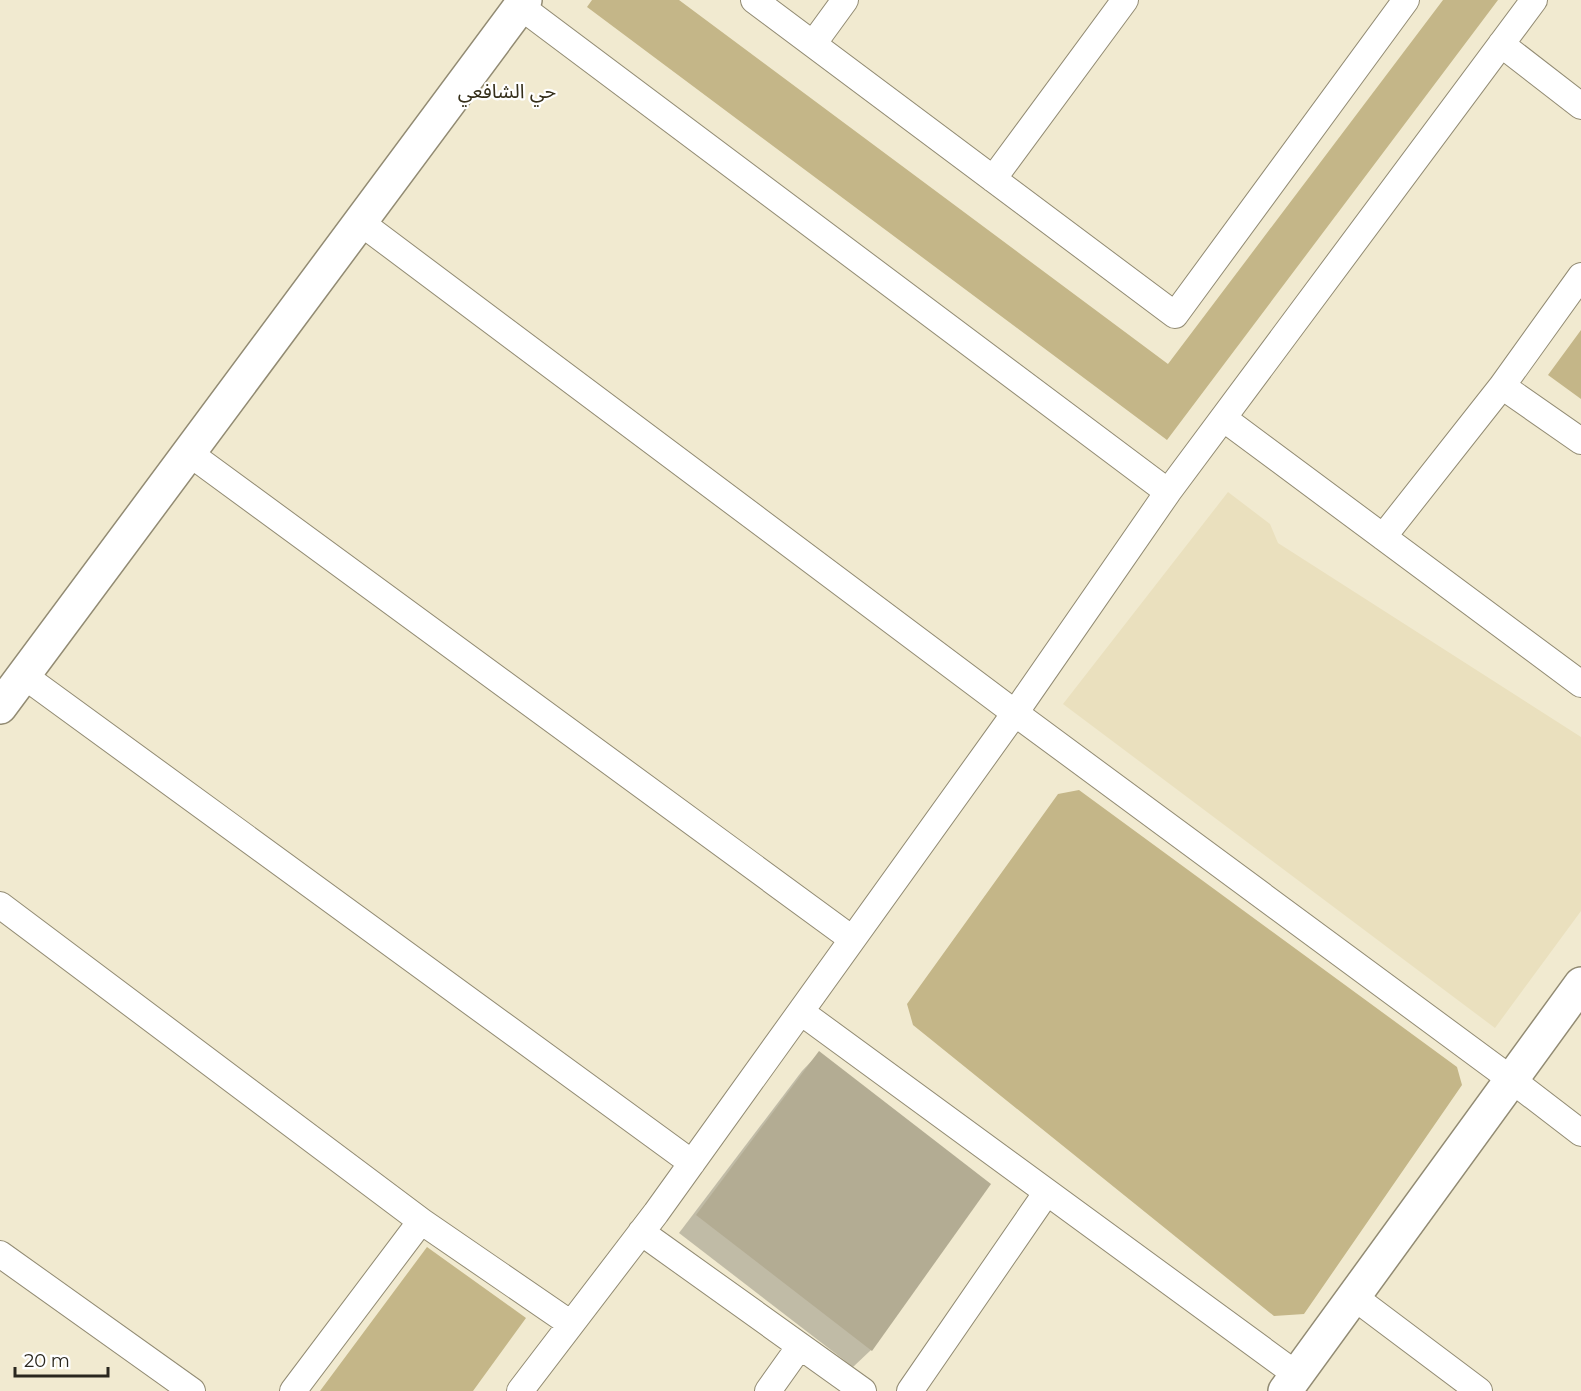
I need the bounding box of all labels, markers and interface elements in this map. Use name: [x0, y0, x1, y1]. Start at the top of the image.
district label: حي الشافعي: [458, 79, 556, 107]
scale bar: [15, 1340, 108, 1378]
text: 20 m: [24, 1350, 70, 1372]

